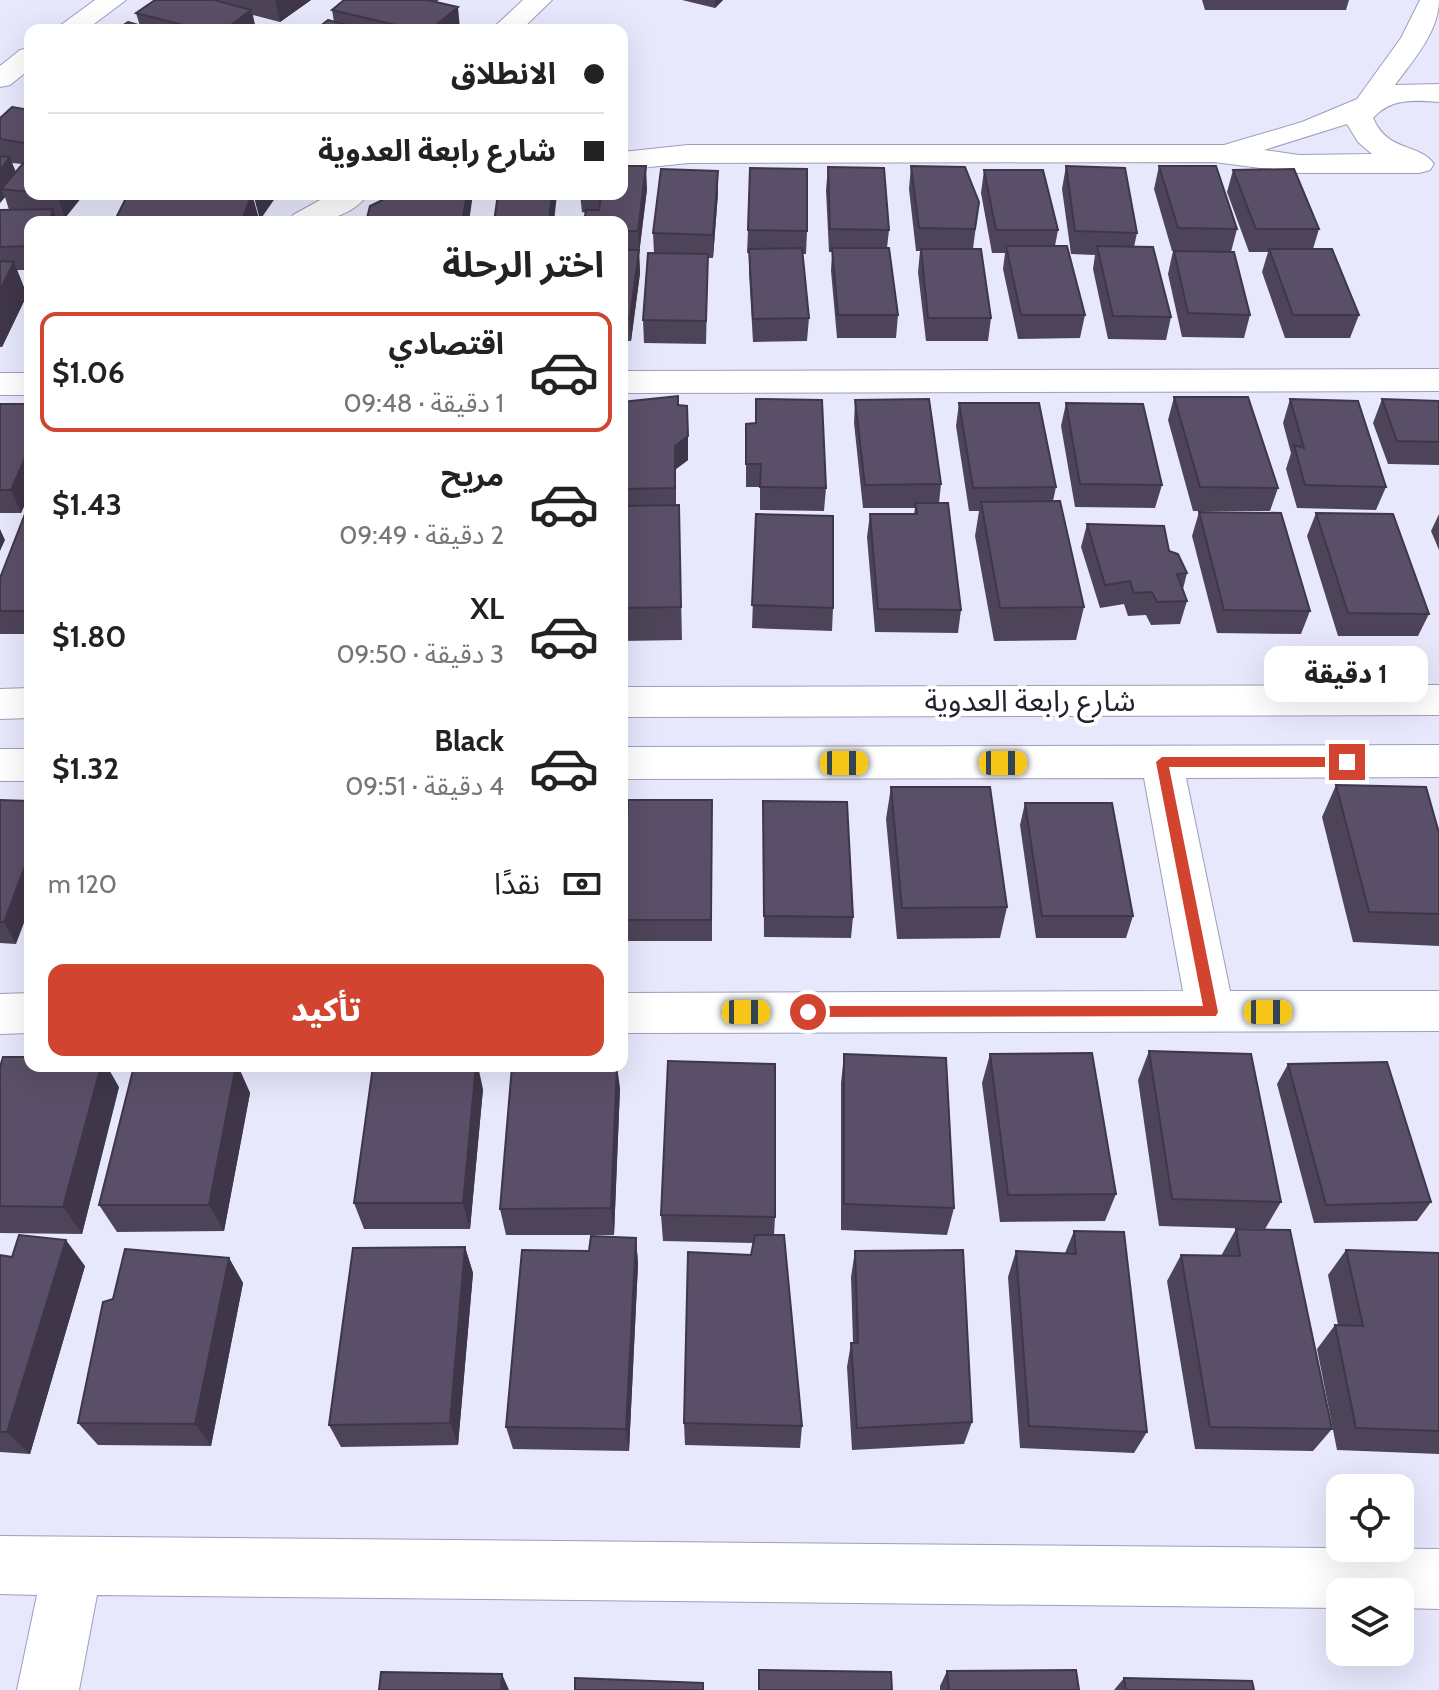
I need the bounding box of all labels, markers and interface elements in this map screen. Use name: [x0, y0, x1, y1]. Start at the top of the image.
text: الانطلاق: [451, 55, 556, 92]
text: شارع رابعة العدوية: [318, 132, 556, 169]
text: اختر الرحلة: [442, 242, 604, 286]
text: اقتصادي: [389, 325, 504, 362]
icon: car: [528, 336, 600, 408]
text: $1.06: [52, 354, 125, 391]
text: 1 دقيقة · 09:48: [343, 387, 504, 419]
text: مريح: [441, 457, 504, 494]
icon: car: [528, 468, 600, 540]
text: $1.43: [52, 486, 122, 523]
text: 2 دقيقة · 09:49: [339, 519, 504, 551]
text: XL: [470, 590, 504, 627]
icon: car: [528, 600, 600, 672]
text: $1.80: [52, 618, 126, 655]
text: 3 دقيقة · 09:50: [336, 638, 504, 670]
callout: 1 دقيقة: [1265, 646, 1429, 702]
text: 1 دقيقة: [1304, 658, 1388, 690]
street label: شارع رابعة العدوية: [924, 682, 1136, 723]
text: Black: [434, 722, 504, 759]
icon: car: [528, 732, 600, 804]
route end: [1329, 744, 1365, 780]
text: $1.32: [52, 750, 119, 787]
car: [820, 751, 868, 775]
car: [979, 751, 1027, 775]
text: 4 دقيقة · 09:51: [345, 770, 504, 802]
icon: cash: [560, 862, 604, 906]
text: نقدًا: [494, 865, 540, 902]
text: 120 m: [48, 868, 117, 900]
button: تأكيد: [48, 964, 604, 1056]
route start: [790, 994, 826, 1030]
car: [722, 1000, 770, 1024]
car: [1244, 1000, 1292, 1024]
map controls: [1326, 1474, 1414, 1666]
button: locate: [1326, 1474, 1414, 1562]
button: layers: [1326, 1578, 1414, 1666]

